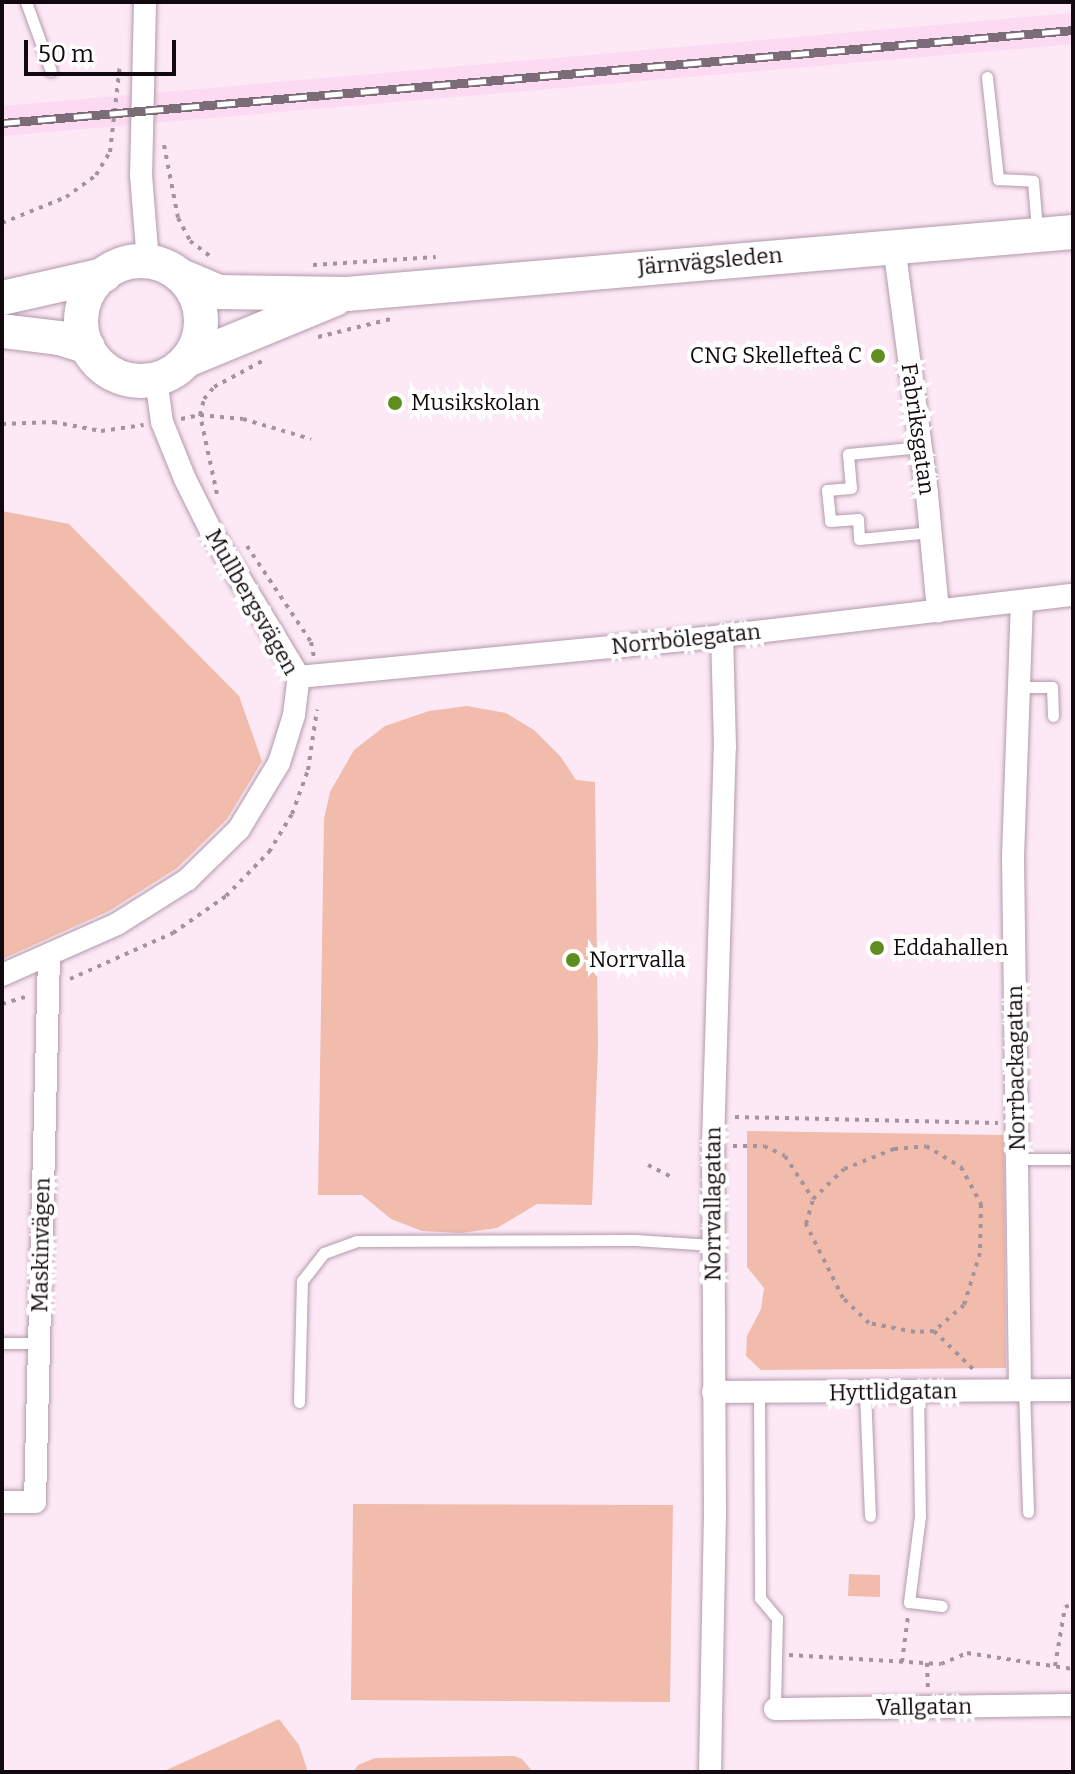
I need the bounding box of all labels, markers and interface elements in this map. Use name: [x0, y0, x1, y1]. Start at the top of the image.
scale bar: [28, 24, 180, 74]
text: 50 m: [38, 40, 94, 68]
street label: Järnvägsleden: [637, 242, 783, 280]
place label: CNG Skellefteå C: [690, 343, 862, 369]
marker: CNG Skellefteå C: [869, 347, 887, 365]
street label: Fabriksgatan: [896, 362, 940, 496]
place label: Musikskolan: [411, 390, 540, 416]
marker: Musikskolan: [386, 394, 404, 412]
street label: Mullbergsvägen: [200, 525, 304, 679]
street label: Norrbölegatan: [610, 618, 762, 660]
place label: Eddahallen: [893, 935, 1009, 961]
marker: Eddahallen: [868, 939, 886, 957]
place label: Norrvalla: [589, 947, 686, 973]
marker: Norrvalla: [564, 951, 582, 969]
street label: Norrbackagatan: [1001, 985, 1031, 1151]
street label: Norrvallagatan: [700, 1127, 726, 1281]
street label: Maskinvägen: [27, 1177, 55, 1313]
street label: Hyttlidgatan: [829, 1378, 957, 1406]
street label: Vallgatan: [876, 1693, 972, 1721]

